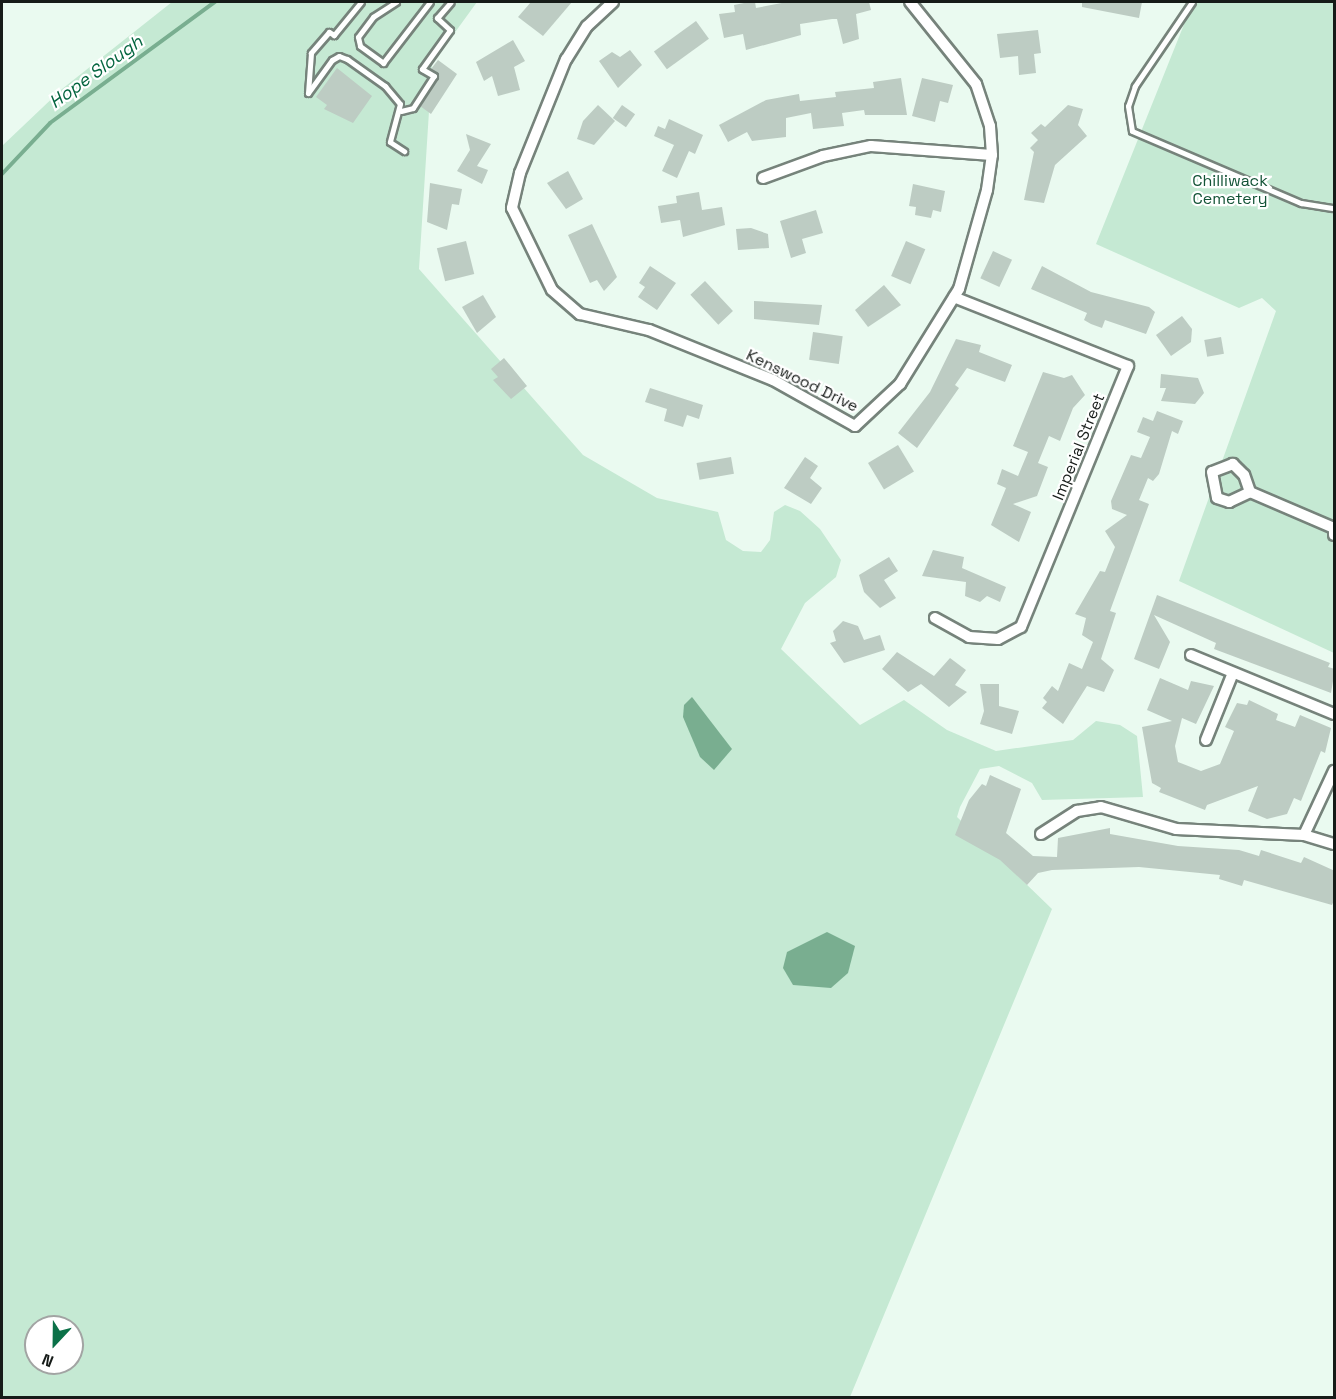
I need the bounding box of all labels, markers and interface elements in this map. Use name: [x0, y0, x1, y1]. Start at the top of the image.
water label: Hope Slough: [45, 31, 147, 113]
park label: Chilliwack Cemetery: [1192, 171, 1268, 209]
street label: Kenswood Drive: [743, 346, 861, 416]
street label: Imperial Street: [1049, 391, 1109, 503]
north arrow: [24, 1315, 84, 1375]
text: N: [39, 1349, 57, 1372]

